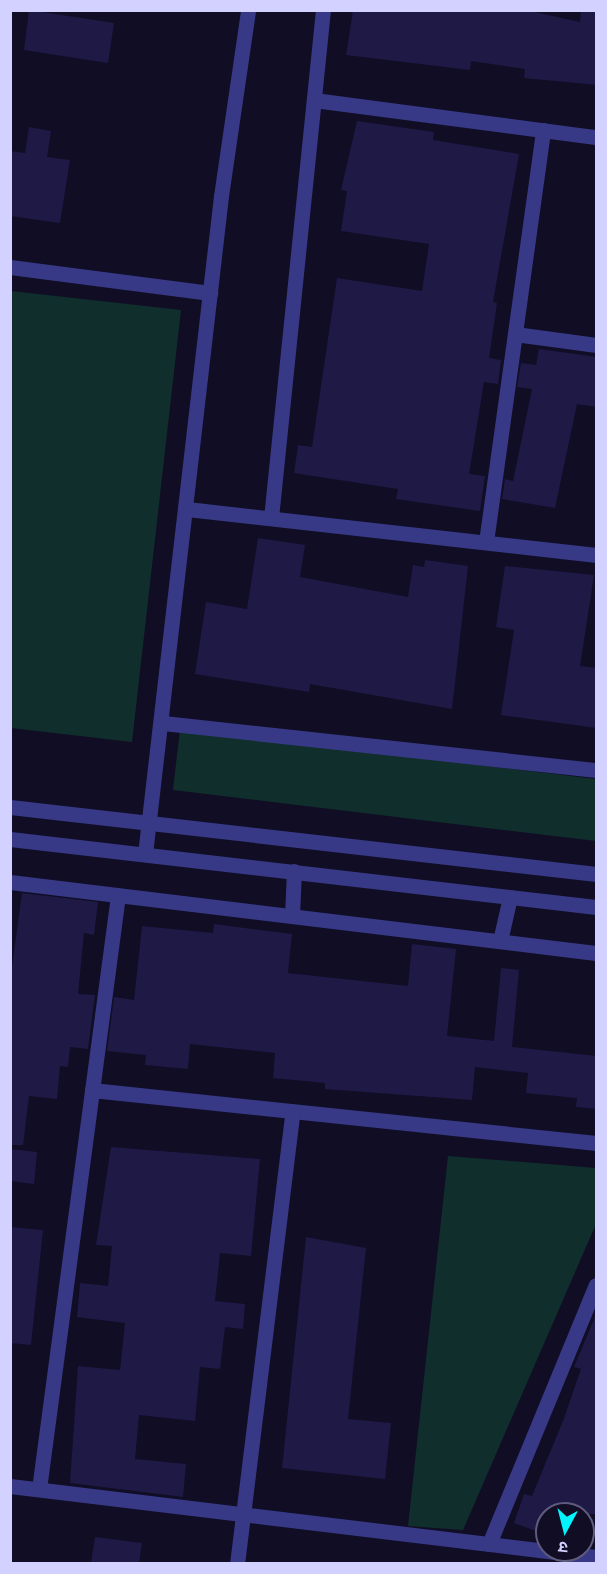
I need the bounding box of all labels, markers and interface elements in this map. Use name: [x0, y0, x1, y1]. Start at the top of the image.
north arrow: [535, 1502, 595, 1562]
text: उ: [557, 1535, 569, 1560]

